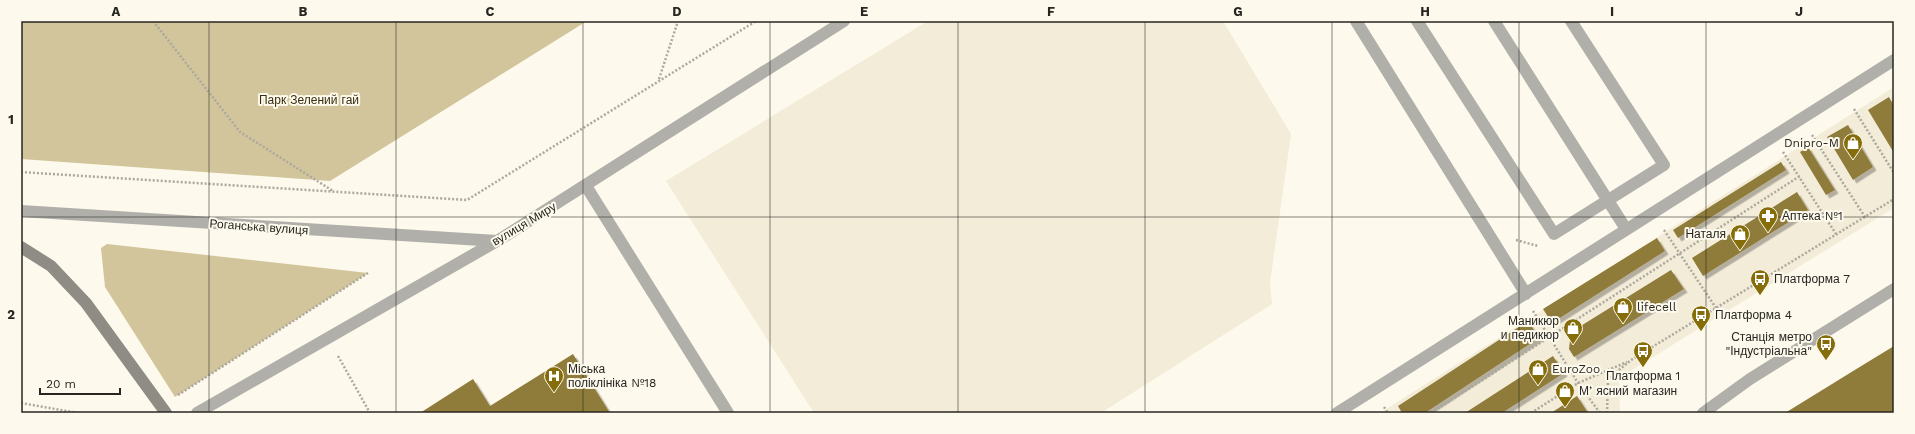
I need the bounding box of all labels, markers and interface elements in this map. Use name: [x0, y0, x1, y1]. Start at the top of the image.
text: A: [112, 4, 121, 19]
text: B: [299, 4, 308, 19]
text: C: [486, 4, 495, 19]
text: D: [672, 4, 682, 19]
text: E: [860, 4, 868, 19]
text: F: [1047, 4, 1055, 19]
text: G: [1233, 4, 1243, 19]
text: H: [1420, 4, 1430, 19]
text: I: [1610, 4, 1614, 19]
text: J: [1795, 4, 1803, 19]
park label: Парк Зелений гай: [259, 93, 359, 107]
text: 1: [8, 112, 14, 127]
shop icon: Dnipro-M: [1842, 132, 1864, 160]
place label: Dnipro-M: [1784, 136, 1839, 150]
street label: вулиця Миру: [489, 199, 559, 249]
pharmacy icon: Аптека №1: [1757, 205, 1779, 233]
place label: Аптека №1: [1782, 209, 1843, 223]
street label: Роганська вулиця: [209, 217, 309, 237]
shop icon: Наталя: [1729, 223, 1751, 251]
place label: Наталя: [1685, 227, 1726, 241]
bus stop icon: Платформа 7: [1749, 268, 1771, 296]
place label: Платформа 7: [1774, 272, 1850, 286]
shop icon: lifecell: [1612, 296, 1634, 324]
place label: lifecell: [1637, 300, 1677, 314]
bus stop icon: Платформа 4: [1690, 304, 1712, 332]
text: 2: [7, 307, 15, 322]
place label: Платформа 4: [1715, 308, 1792, 322]
place label: Маникюр и педикюр: [1501, 314, 1559, 342]
shop icon: Маникюр и педикюр: [1562, 317, 1584, 345]
place label: Станція метро "Індустріальна": [1725, 330, 1812, 358]
bus stop icon: Станція метро "Індустріальна": [1815, 333, 1837, 361]
bus stop icon: Платформа 1: [1632, 340, 1654, 368]
shop icon: EuroZoo: [1527, 358, 1549, 386]
place label: Міська поліклініка №18: [568, 362, 656, 390]
place label: EuroZoo: [1552, 362, 1600, 376]
hospital icon: Міська поліклініка №18: [543, 365, 565, 393]
place label: Платформа 1: [1606, 369, 1680, 383]
scale bar: [40, 370, 120, 396]
text: 20 m: [46, 377, 76, 391]
shop icon: Мʼясний магазин: [1554, 380, 1576, 408]
place label: Мʼясний магазин: [1579, 384, 1677, 398]

